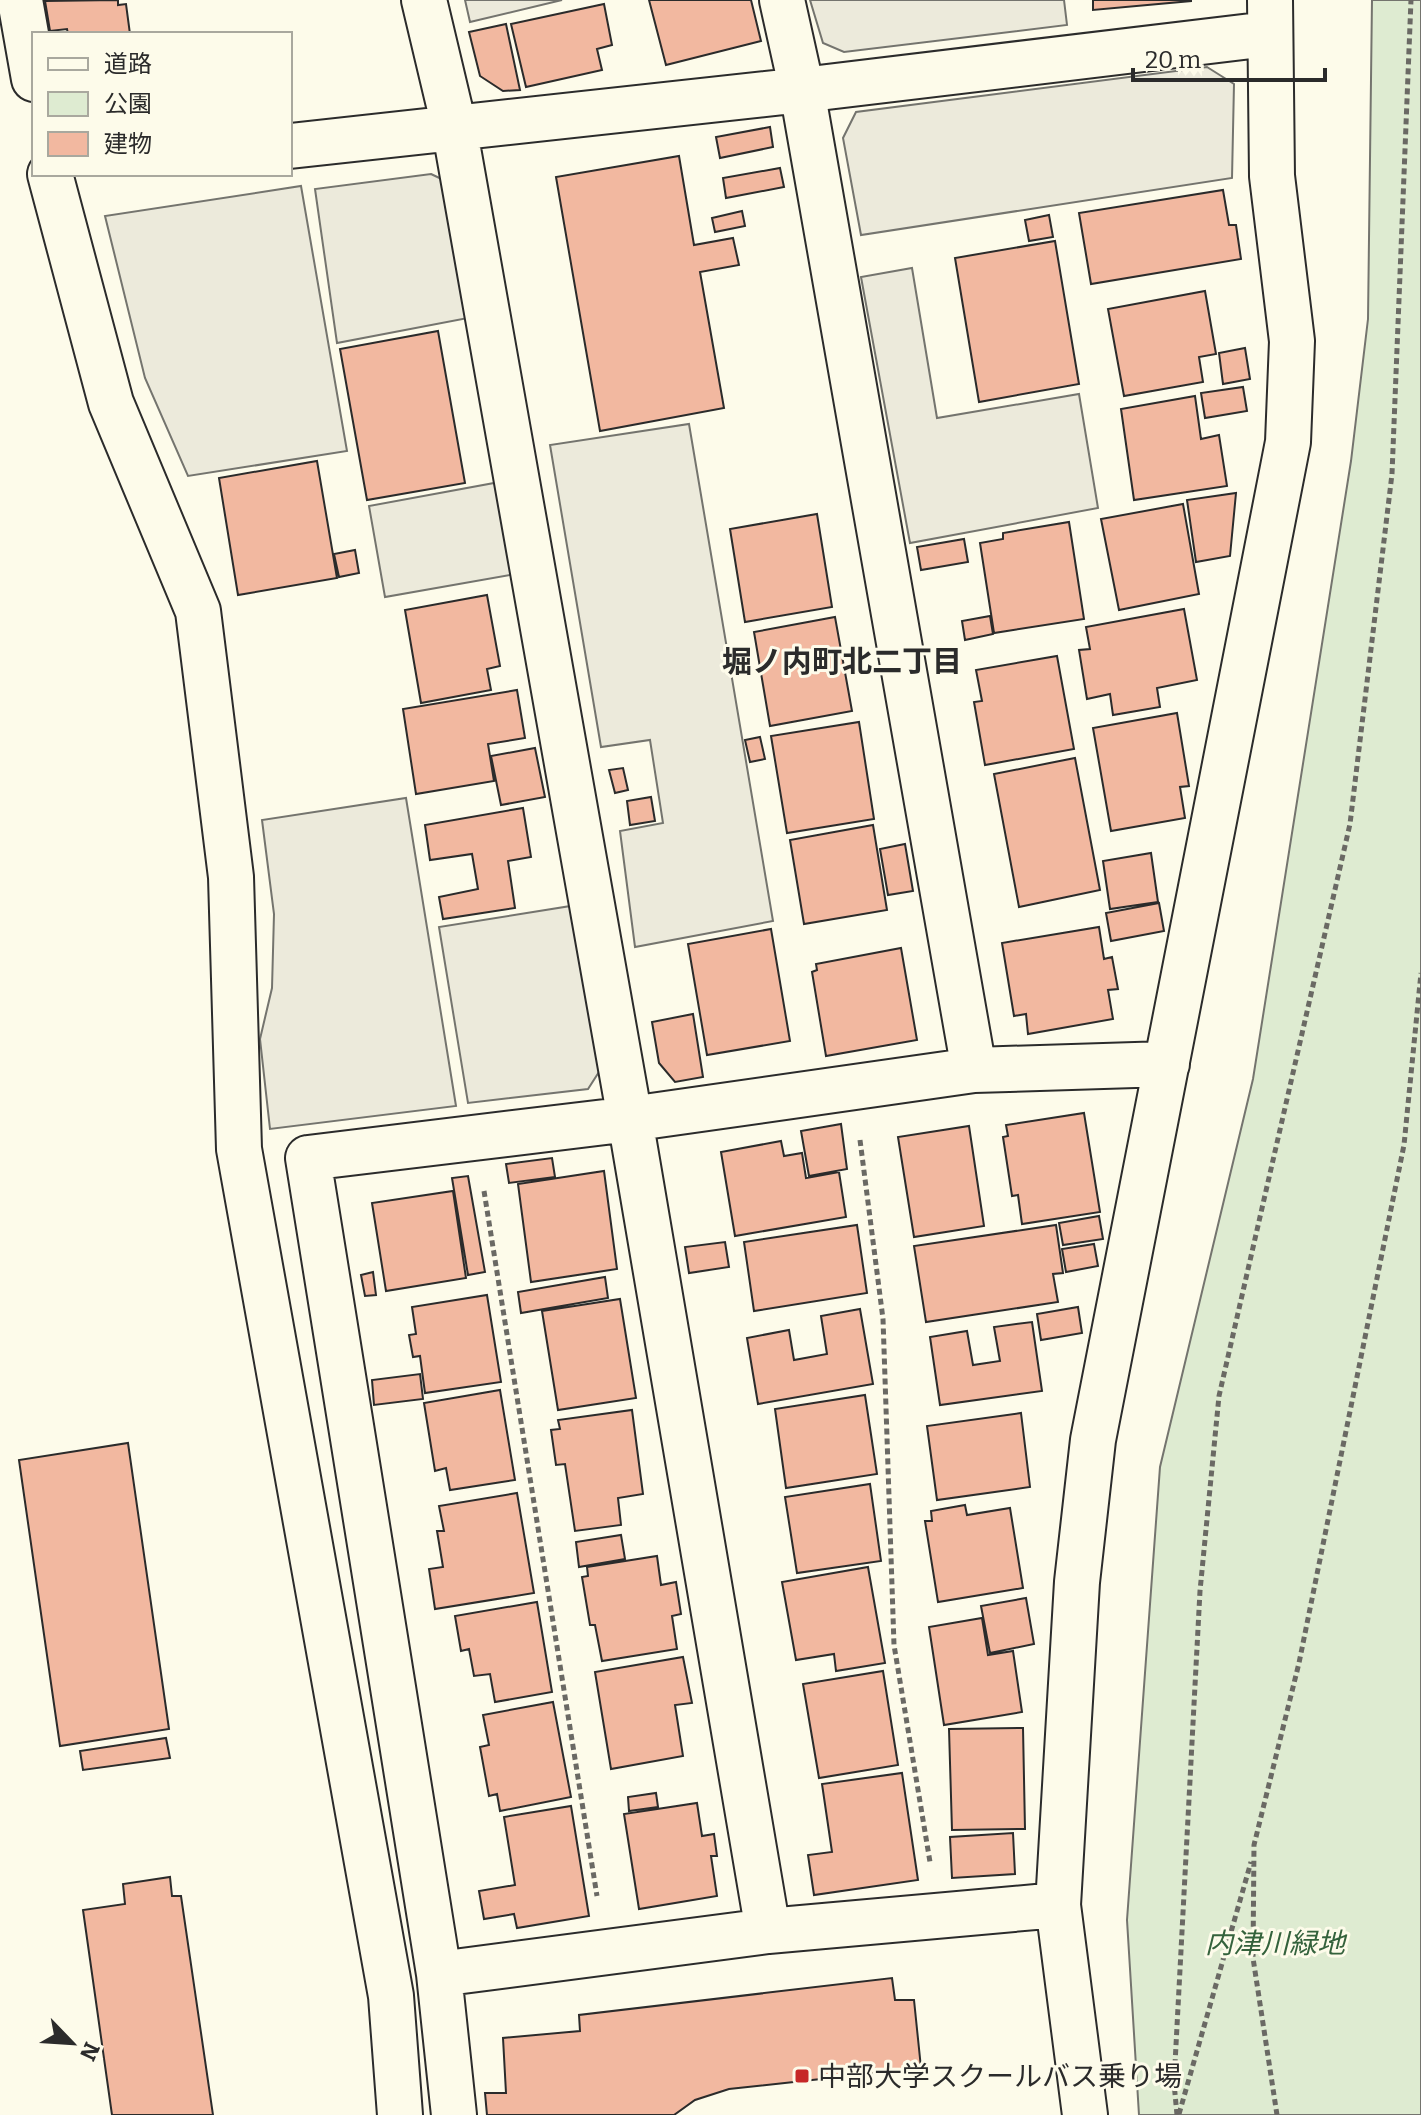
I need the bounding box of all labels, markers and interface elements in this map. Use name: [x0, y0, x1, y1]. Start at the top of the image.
legend: [32, 32, 292, 176]
scale bar: [1133, 32, 1325, 82]
text: 20 m: [1145, 46, 1201, 74]
text: 道路: [104, 50, 152, 78]
text: 公園: [104, 90, 152, 118]
text: 建物: [104, 130, 152, 158]
district label: 堀ノ内町北二丁目: [722, 644, 962, 680]
park label: 内津川緑地: [1205, 1927, 1348, 1960]
north arrow: [32, 2003, 112, 2083]
text: N: [74, 2038, 105, 2065]
place label: 中部大学スクールバス乗り場: [818, 2060, 1182, 2093]
marker: 中部大学スクールバス乗り場: [793, 2067, 811, 2085]

